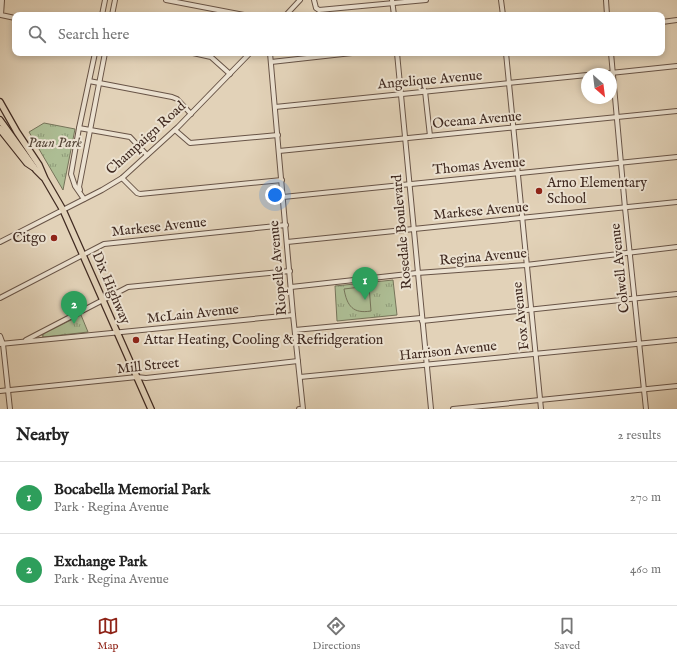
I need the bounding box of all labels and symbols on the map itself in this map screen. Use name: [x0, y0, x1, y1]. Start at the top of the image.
street label: Angelique Avenue: [376, 66, 484, 94]
north arrow: [581, 68, 617, 104]
street label: Champaign Road: [102, 97, 190, 179]
street label: Oceana Avenue: [432, 107, 523, 133]
park label: Paun Park: [28, 134, 82, 152]
street label: Thomas Avenue: [432, 153, 527, 179]
street label: Rosedale Boulevard: [388, 173, 416, 290]
place label: Arno Elementary School: [546, 174, 647, 208]
your location: [265, 185, 285, 205]
marker: Arno Elementary School: [534, 186, 544, 196]
street label: Markese Avenue: [433, 198, 530, 224]
street label: Markese Avenue: [111, 213, 208, 241]
street label: Riopelle Avenue: [265, 219, 291, 316]
street label: Colwell Avenue: [606, 222, 634, 314]
place label: Citgo: [12, 229, 46, 247]
marker: Citgo: [49, 233, 59, 243]
street label: Regina Avenue: [439, 244, 528, 270]
street label: Dix Highway: [88, 249, 134, 327]
pin: 1: [352, 267, 378, 300]
street label: Fox Avenue: [508, 280, 534, 351]
pin: 2: [61, 291, 87, 324]
street label: McLain Avenue: [146, 300, 240, 328]
place label: Attar Heating, Cooling & Refridgeration: [143, 331, 384, 349]
marker: Attar Heating, Cooling & Refridgeration: [131, 335, 141, 345]
street label: Harrison Avenue: [398, 337, 498, 365]
street label: Mill Street: [116, 354, 180, 378]

